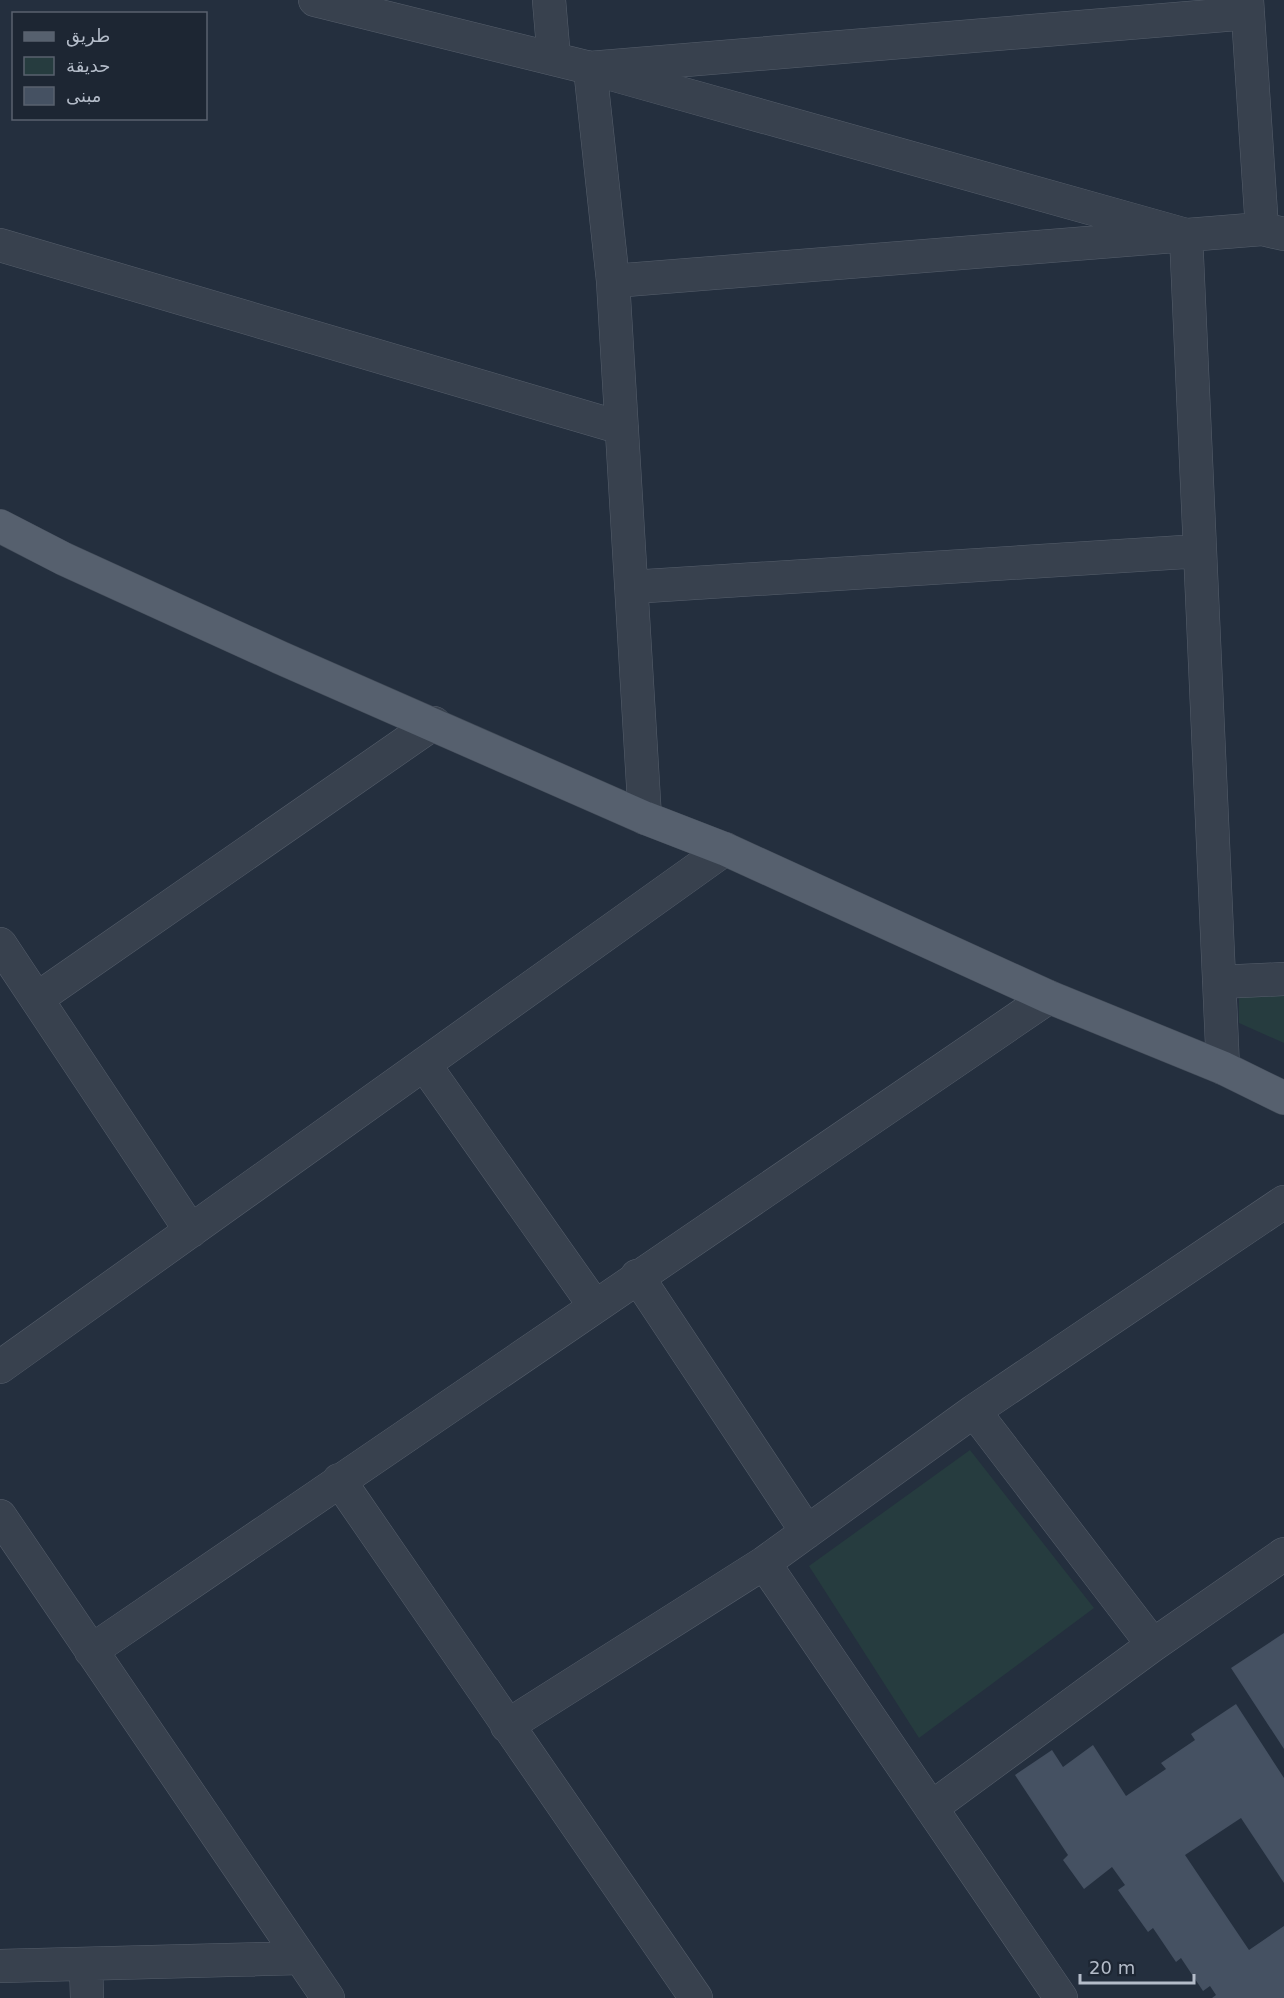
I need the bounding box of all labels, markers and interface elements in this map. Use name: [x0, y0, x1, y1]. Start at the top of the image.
legend: [12, 12, 207, 120]
text: طريق: [66, 25, 110, 47]
text: حديقة: [66, 55, 110, 76]
text: مبنى: [66, 85, 102, 106]
scale bar: [1080, 1947, 1194, 1985]
text: 20 m: [1089, 1957, 1135, 1978]

